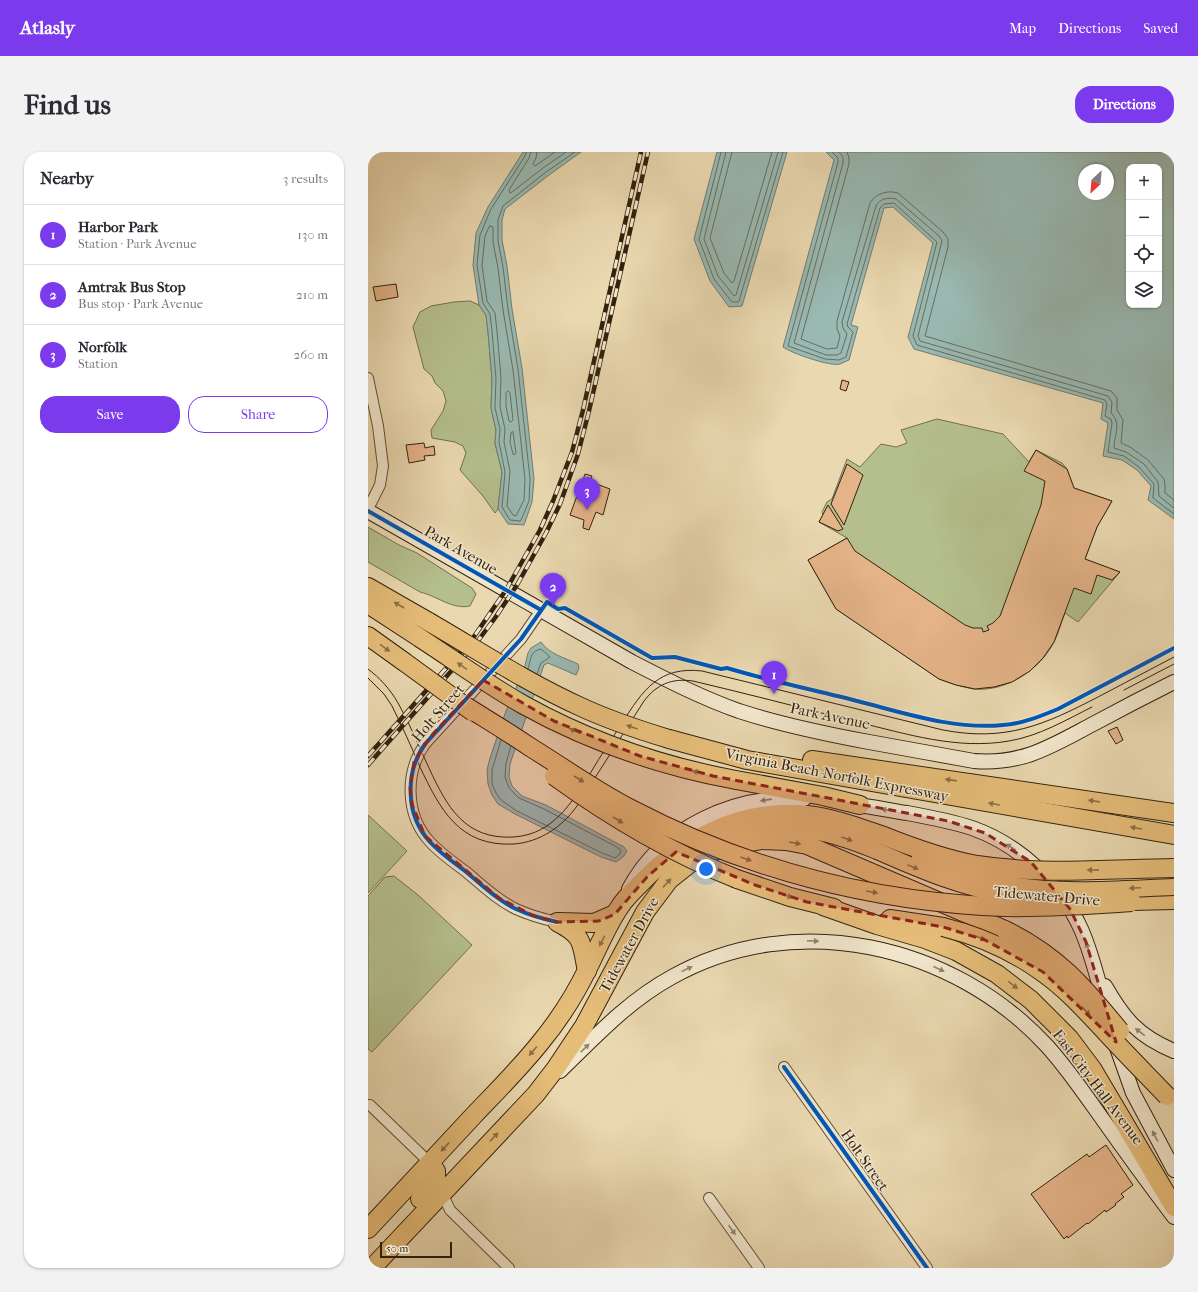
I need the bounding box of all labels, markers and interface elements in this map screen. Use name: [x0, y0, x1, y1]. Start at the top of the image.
text: Atlasly: [20, 17, 75, 39]
text: Map: [1009, 20, 1036, 37]
text: Directions: [1058, 20, 1121, 37]
text: Saved: [1143, 20, 1178, 37]
button: Directions: [1075, 86, 1174, 123]
text: Find us: [24, 88, 111, 121]
north arrow: [1078, 164, 1114, 200]
map controls: [1126, 164, 1162, 308]
button: +: [1126, 164, 1162, 200]
text: Nearby: [40, 168, 94, 188]
text: 3 results: [283, 171, 328, 186]
button: −: [1126, 200, 1162, 236]
text: Harbor Park: [78, 218, 158, 236]
text: 1: [51, 227, 55, 242]
text: 130 m: [297, 227, 328, 242]
text: Station · Park Avenue: [78, 236, 197, 251]
button: locate: [1126, 236, 1162, 272]
button: layers: [1126, 272, 1162, 308]
text: Amtrak Bus Stop: [78, 278, 186, 296]
text: 2: [50, 287, 56, 302]
text: 210 m: [296, 287, 328, 302]
text: Bus stop · Park Avenue: [78, 296, 203, 311]
text: Norfolk: [78, 338, 127, 356]
text: 3: [50, 347, 56, 362]
text: 260 m: [294, 347, 328, 362]
text: Station: [78, 356, 118, 371]
button: Save: [40, 396, 180, 433]
button: Share: [188, 396, 328, 433]
pin: 3: [574, 477, 600, 510]
street label: Park Avenue: [421, 522, 501, 578]
pin: 2: [540, 573, 566, 606]
one-way arrow: [393, 601, 405, 608]
one-way arrow: [380, 644, 391, 652]
pin: 1: [761, 661, 787, 694]
one-way arrow: [457, 662, 468, 670]
street label: Holt Street: [408, 680, 469, 746]
street label: Park Avenue: [788, 699, 872, 733]
one-way arrow: [625, 724, 637, 730]
one-way arrow: [569, 728, 581, 734]
street label: Virginia Beach-Norfolk Expressway: [723, 744, 951, 806]
one-way arrow: [692, 769, 704, 775]
one-way arrow: [573, 775, 585, 782]
one-way arrow: [945, 777, 958, 783]
one-way arrow: [759, 797, 772, 803]
one-way arrow: [1088, 798, 1100, 804]
one-way arrow: [988, 800, 1000, 806]
one-way arrow: [881, 807, 893, 813]
one-way arrow: [613, 816, 623, 824]
one-way arrow: [1129, 825, 1142, 831]
one-way arrow: [841, 836, 853, 842]
one-way arrow: [789, 840, 801, 846]
one-way arrow: [1006, 843, 1016, 851]
one-way arrow: [741, 856, 753, 862]
your location: [696, 859, 716, 879]
one-way arrow: [907, 863, 919, 870]
one-way arrow: [1086, 867, 1099, 873]
one-way arrow: [662, 878, 672, 888]
street label: Tidewater Drive: [993, 882, 1101, 910]
one-way arrow: [1129, 885, 1141, 892]
one-way arrow: [866, 890, 878, 896]
one-way arrow: [782, 893, 794, 899]
street label: Tidewater Drive: [595, 894, 663, 996]
one-way arrow: [599, 936, 605, 947]
one-way arrow: [975, 936, 987, 942]
one-way arrow: [807, 938, 819, 945]
one-way arrow: [1085, 942, 1091, 954]
one-way arrow: [682, 966, 693, 972]
one-way arrow: [933, 966, 945, 972]
one-way arrow: [1008, 981, 1019, 990]
one-way arrow: [1081, 1006, 1091, 1016]
street label: East City Hall Avenue: [1049, 1026, 1148, 1149]
one-way arrow: [1135, 1028, 1146, 1036]
one-way arrow: [580, 1043, 590, 1052]
one-way arrow: [529, 1046, 538, 1057]
street label: Holt Street: [837, 1126, 893, 1195]
one-way arrow: [1152, 1130, 1159, 1142]
one-way arrow: [489, 1133, 498, 1142]
one-way arrow: [440, 1142, 450, 1152]
one-way arrow: [728, 1225, 736, 1235]
scale bar: [380, 1240, 452, 1259]
text: 50 m: [386, 1242, 408, 1255]

